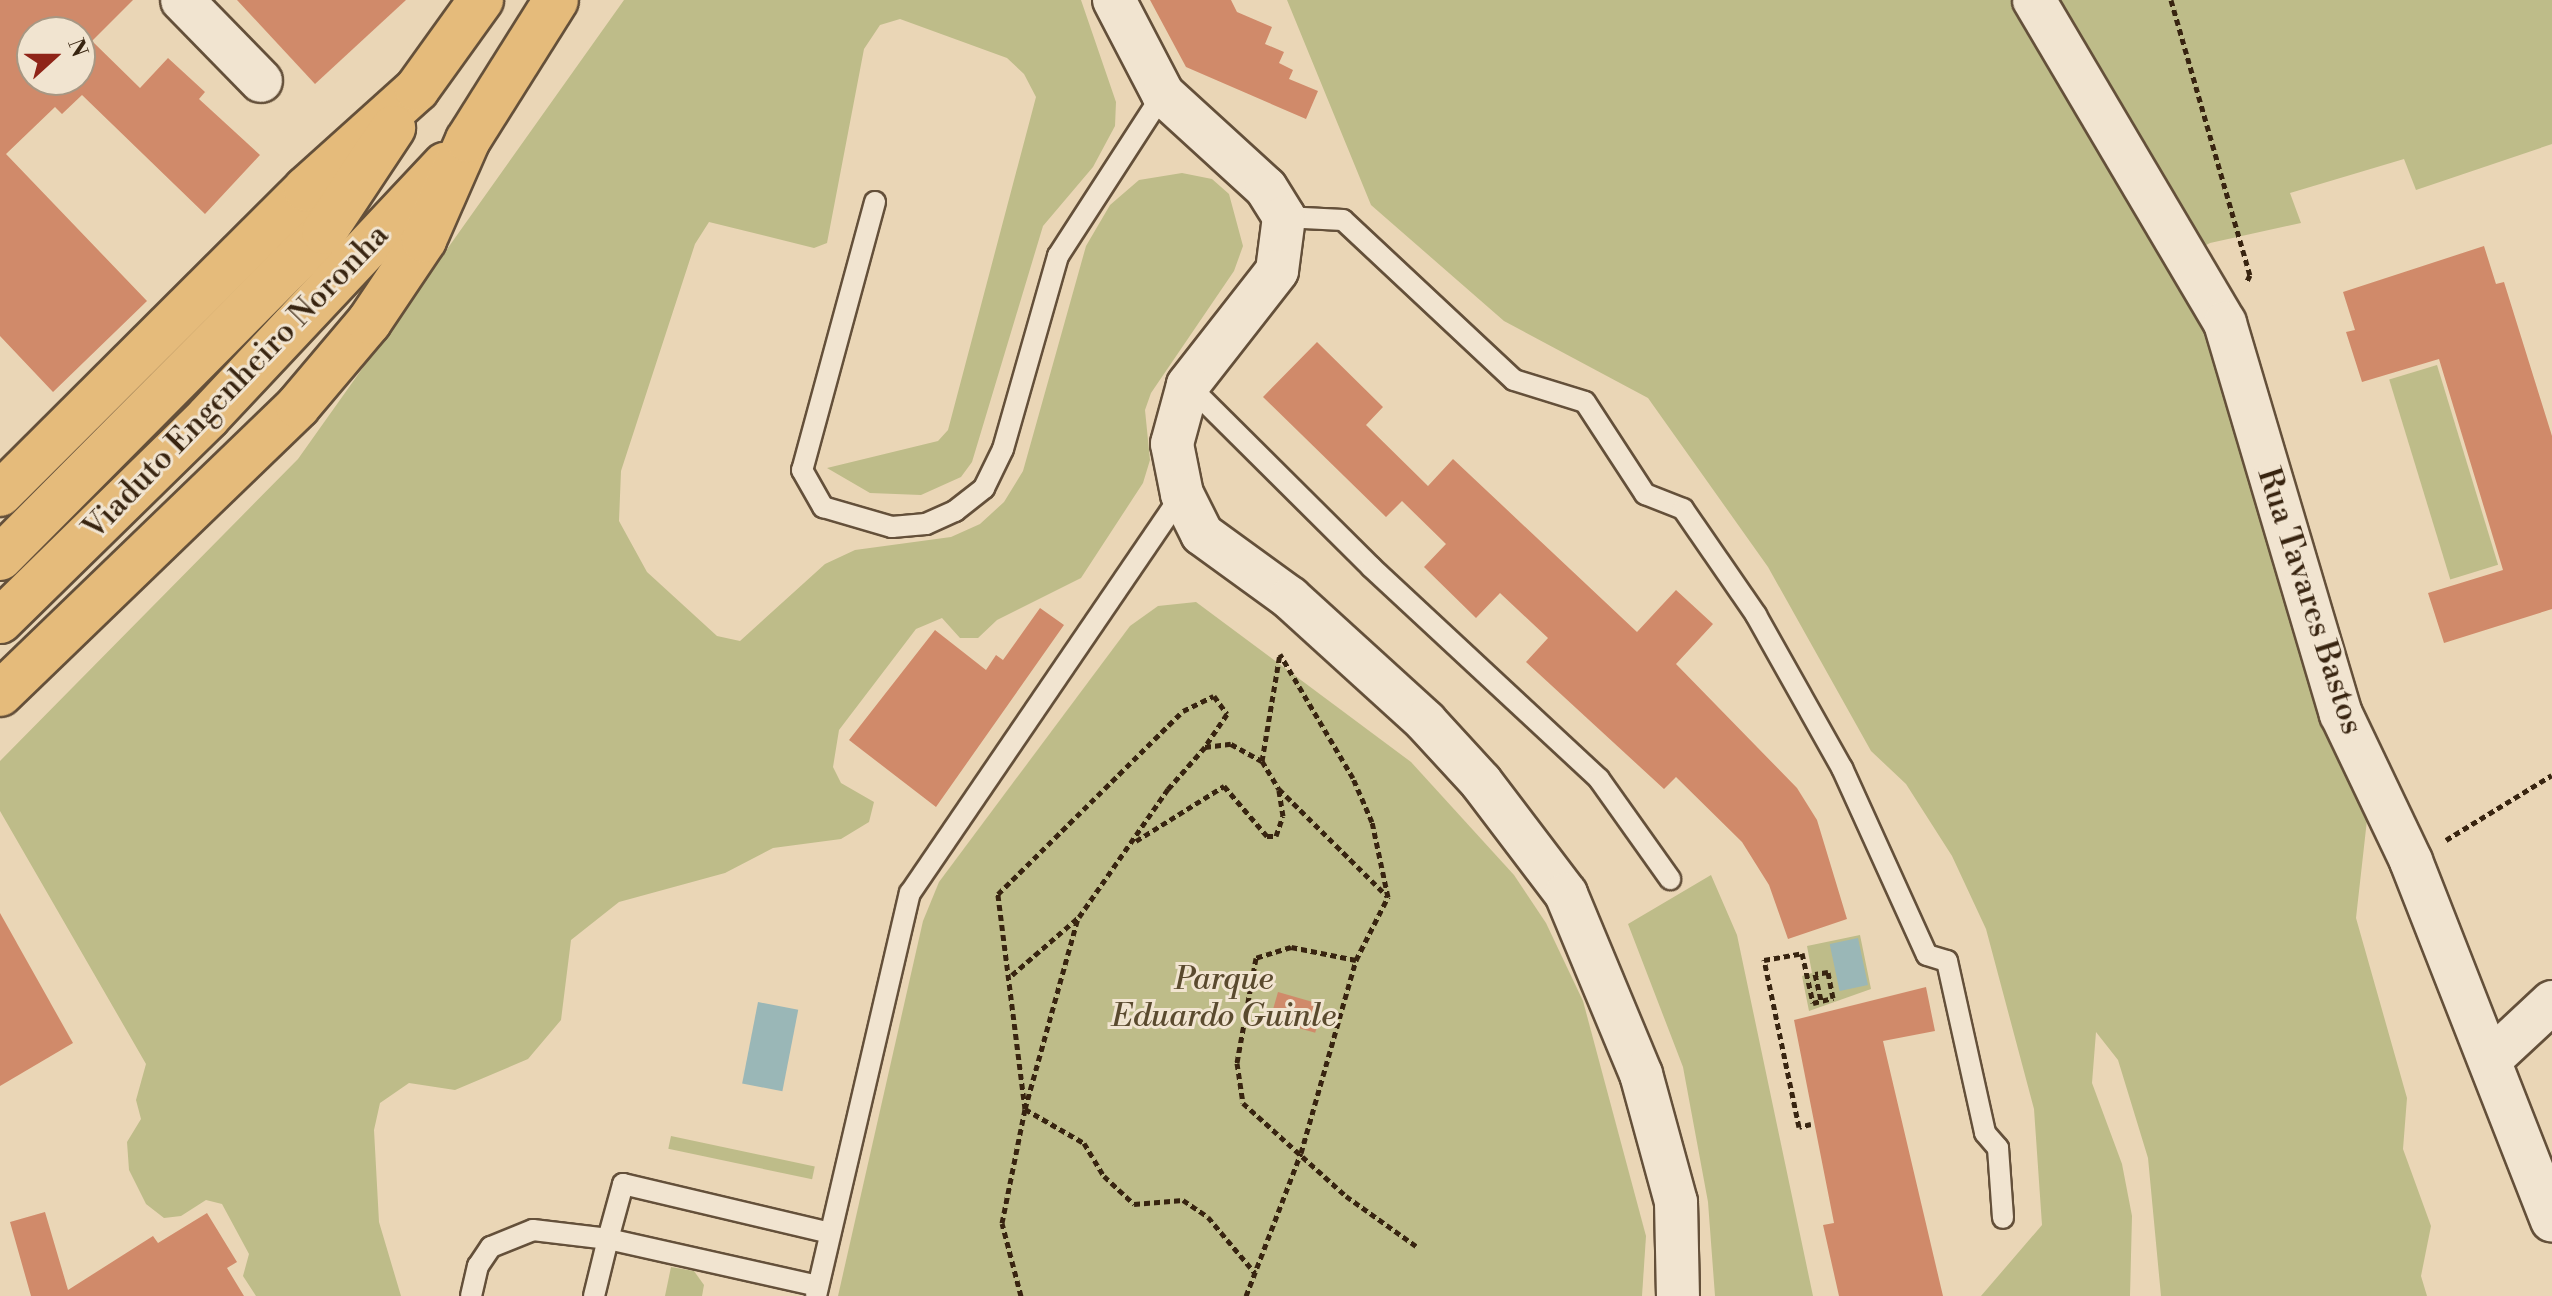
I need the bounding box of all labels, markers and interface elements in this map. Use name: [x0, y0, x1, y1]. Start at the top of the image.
north arrow: [16, 16, 96, 96]
text: N: [61, 35, 93, 61]
street label: Viaduto Engenheiro Noronha: [75, 216, 397, 548]
street label: Rua Tavares Bastos: [2249, 463, 2371, 739]
park label: Parque Eduardo Guinle: [1112, 961, 1336, 1036]

